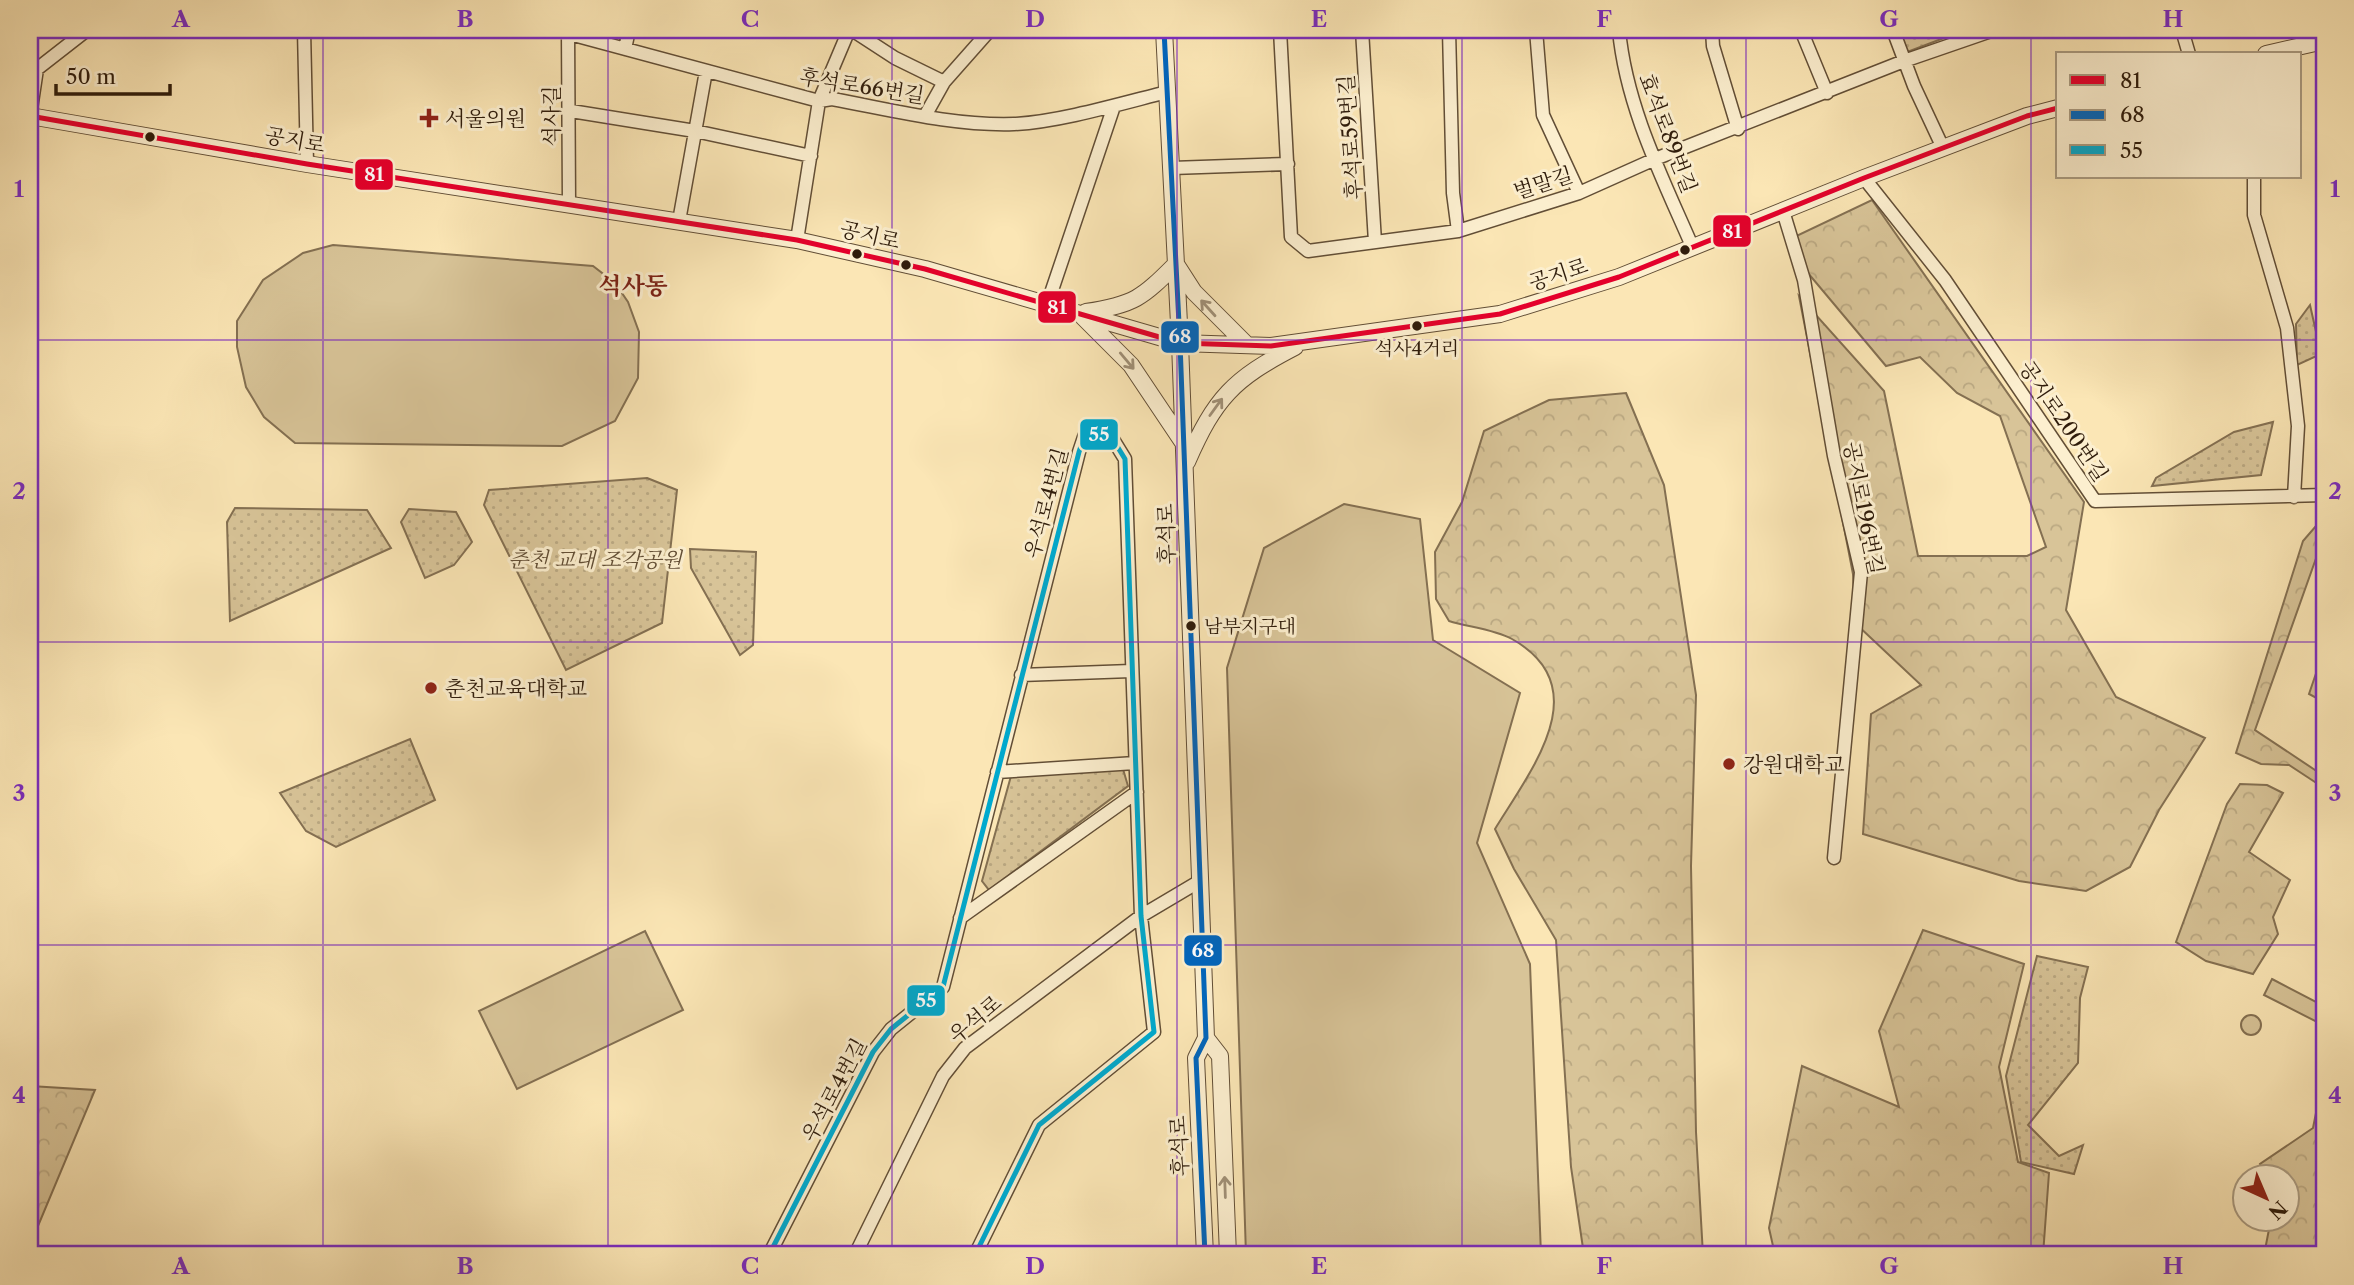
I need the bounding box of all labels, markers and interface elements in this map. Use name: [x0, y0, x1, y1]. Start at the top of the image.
text: A: [171, 5, 191, 33]
text: B: [456, 5, 474, 33]
text: C: [741, 5, 759, 33]
text: D: [1025, 5, 1045, 33]
text: E: [1311, 5, 1327, 33]
text: F: [1596, 5, 1612, 33]
text: G: [1879, 5, 1899, 33]
text: H: [2163, 5, 2184, 33]
scale bar: [56, 52, 170, 96]
legend: [2056, 52, 2302, 178]
text: 50 m: [66, 64, 116, 89]
street label: 후석로66번길: [798, 64, 926, 108]
text: 81: [2120, 68, 2141, 93]
street label: 효석로89번길: [1634, 70, 1702, 196]
street label: 후석로59번길: [1333, 74, 1367, 200]
street label: 석사길: [539, 86, 564, 146]
text: 68: [2120, 102, 2145, 127]
place label: 서울의원: [445, 106, 526, 131]
marker: 서울의원: [419, 108, 439, 128]
street label: 공지로: [263, 122, 327, 158]
unlabelled marker: [143, 130, 157, 144]
text: 55: [2120, 138, 2143, 163]
line badge: 81: [354, 158, 394, 191]
street label: 벌말길: [1510, 162, 1576, 204]
text: 81: [364, 163, 385, 186]
text: 1: [14, 175, 25, 203]
text: 1: [2330, 175, 2341, 203]
line badge: 81: [1712, 214, 1752, 248]
street label: 공지로: [838, 216, 902, 254]
text: 81: [1722, 220, 1743, 243]
unlabelled marker: [1678, 243, 1692, 257]
unlabelled marker: [850, 247, 864, 261]
street label: 공지로: [1525, 253, 1591, 295]
unlabelled marker: [899, 258, 913, 272]
district label: 석사동: [598, 271, 668, 300]
line badge: 81: [1037, 290, 1077, 324]
text: 81: [1047, 296, 1068, 319]
one-way arrow: [1200, 299, 1216, 317]
marker: 석사4거리: [1410, 319, 1424, 333]
line badge: 68: [1160, 320, 1200, 354]
text: 68: [1168, 325, 1192, 348]
place label: 석사4거리: [1375, 337, 1459, 360]
one-way arrow: [1119, 351, 1135, 369]
street label: 공지로200번길: [2014, 356, 2114, 486]
one-way arrow: [1209, 398, 1223, 417]
line badge: 55: [1079, 418, 1119, 451]
text: 55: [1089, 423, 1109, 446]
street label: 공지로196번길: [1839, 439, 1889, 577]
street label: 우석로4번길: [1019, 445, 1073, 561]
text: 2: [12, 477, 26, 505]
text: 2: [2328, 477, 2342, 505]
street label: 후석로: [1152, 503, 1180, 565]
park label: 춘천 교대 조각공원: [508, 547, 684, 572]
place label: 남부지구대: [1204, 615, 1296, 638]
marker: 남부지구대: [1184, 619, 1198, 633]
place label: 춘천교육대학교: [445, 676, 587, 701]
marker: 춘천교육대학교: [423, 680, 439, 696]
place label: 강원대학교: [1743, 752, 1844, 777]
marker: 강원대학교: [1721, 756, 1737, 772]
text: 3: [13, 779, 26, 807]
text: 3: [2329, 779, 2342, 807]
line badge: 68: [1183, 934, 1223, 967]
text: 68: [1191, 939, 1215, 962]
line badge: 55: [906, 984, 946, 1017]
text: 55: [916, 989, 936, 1012]
street label: 우석로: [944, 990, 1006, 1048]
street label: 우석로4번길: [796, 1034, 872, 1146]
text: 4: [12, 1081, 26, 1109]
text: 4: [2328, 1081, 2342, 1109]
street label: 후석로: [1165, 1115, 1193, 1177]
north arrow: [2232, 1162, 2302, 1232]
one-way arrow: [1219, 1176, 1232, 1199]
text: N: [2264, 1196, 2291, 1224]
text: A: [171, 1252, 191, 1280]
text: B: [456, 1252, 474, 1280]
text: C: [741, 1252, 759, 1280]
text: D: [1025, 1252, 1045, 1280]
text: E: [1311, 1252, 1327, 1280]
text: F: [1596, 1252, 1612, 1280]
text: G: [1879, 1252, 1899, 1280]
text: H: [2163, 1252, 2184, 1280]

